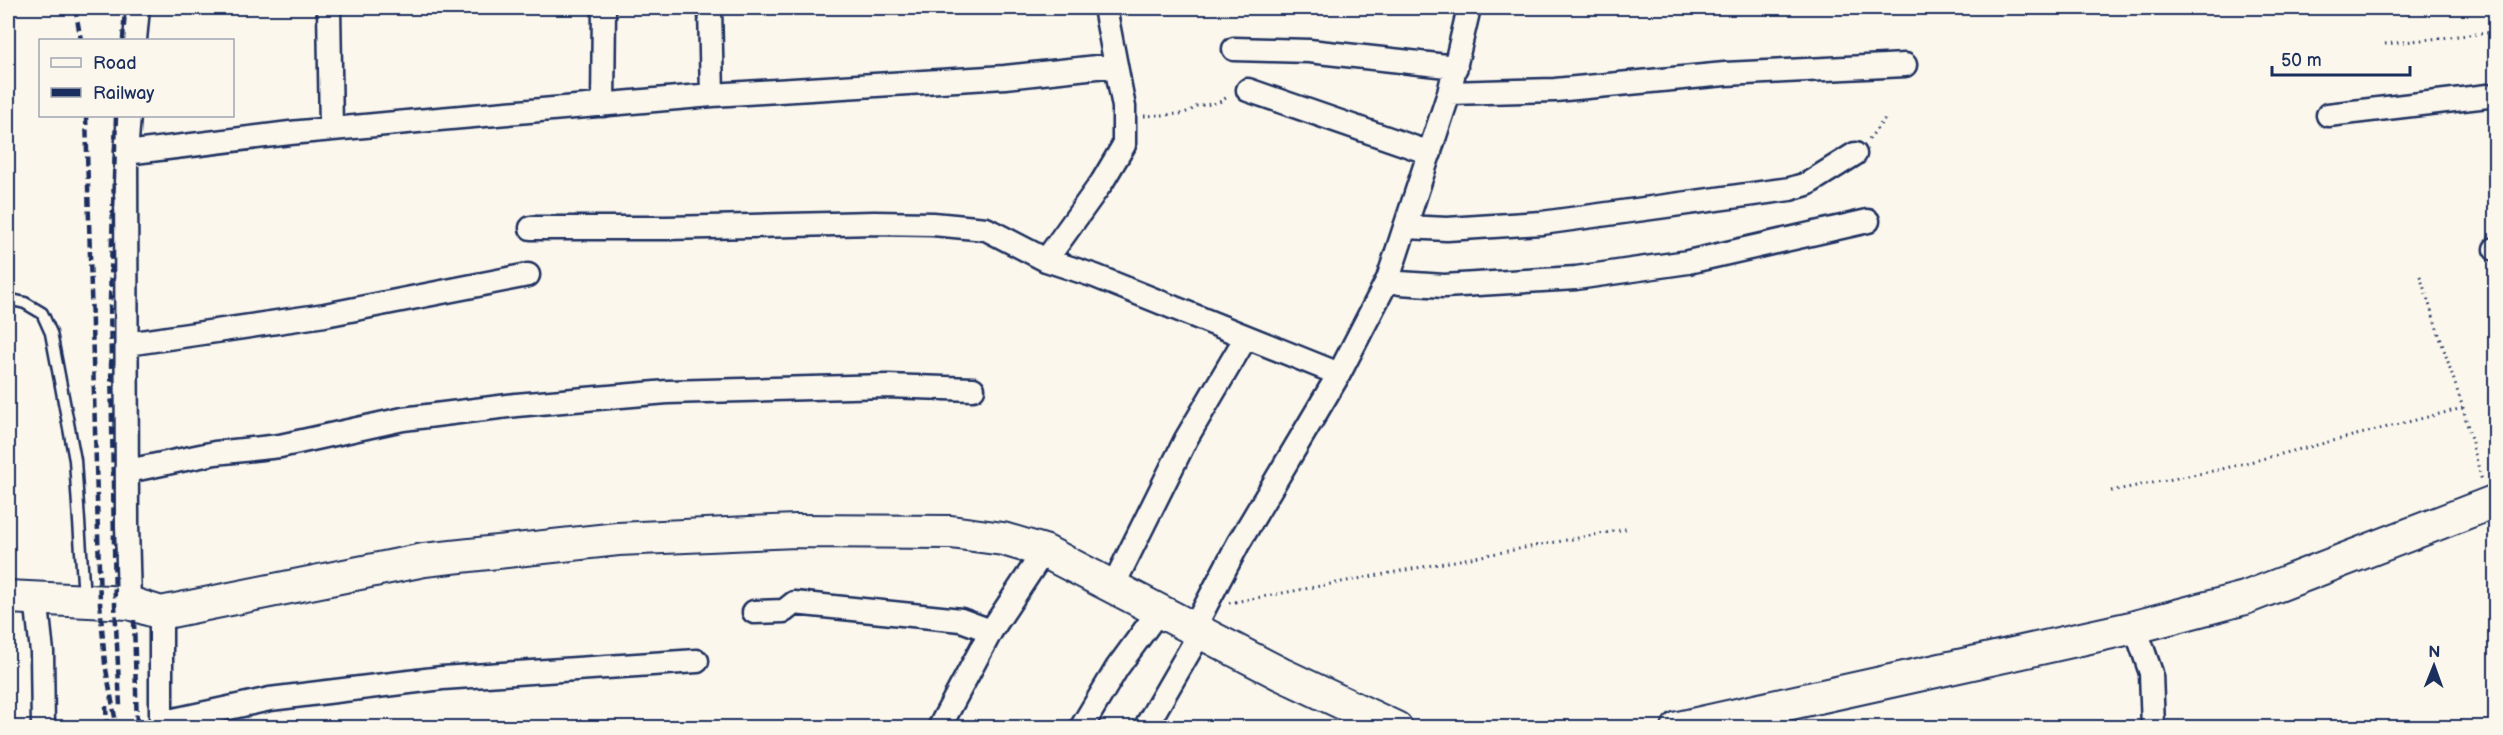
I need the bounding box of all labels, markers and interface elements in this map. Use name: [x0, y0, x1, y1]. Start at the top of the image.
legend: [39, 39, 234, 117]
scale bar: [2272, 39, 2410, 77]
text: 50 m: [2281, 50, 2322, 71]
text: Road: [93, 53, 137, 74]
text: Railway: [93, 83, 155, 104]
north arrow: [2404, 636, 2464, 696]
text: N: [2428, 643, 2440, 662]

